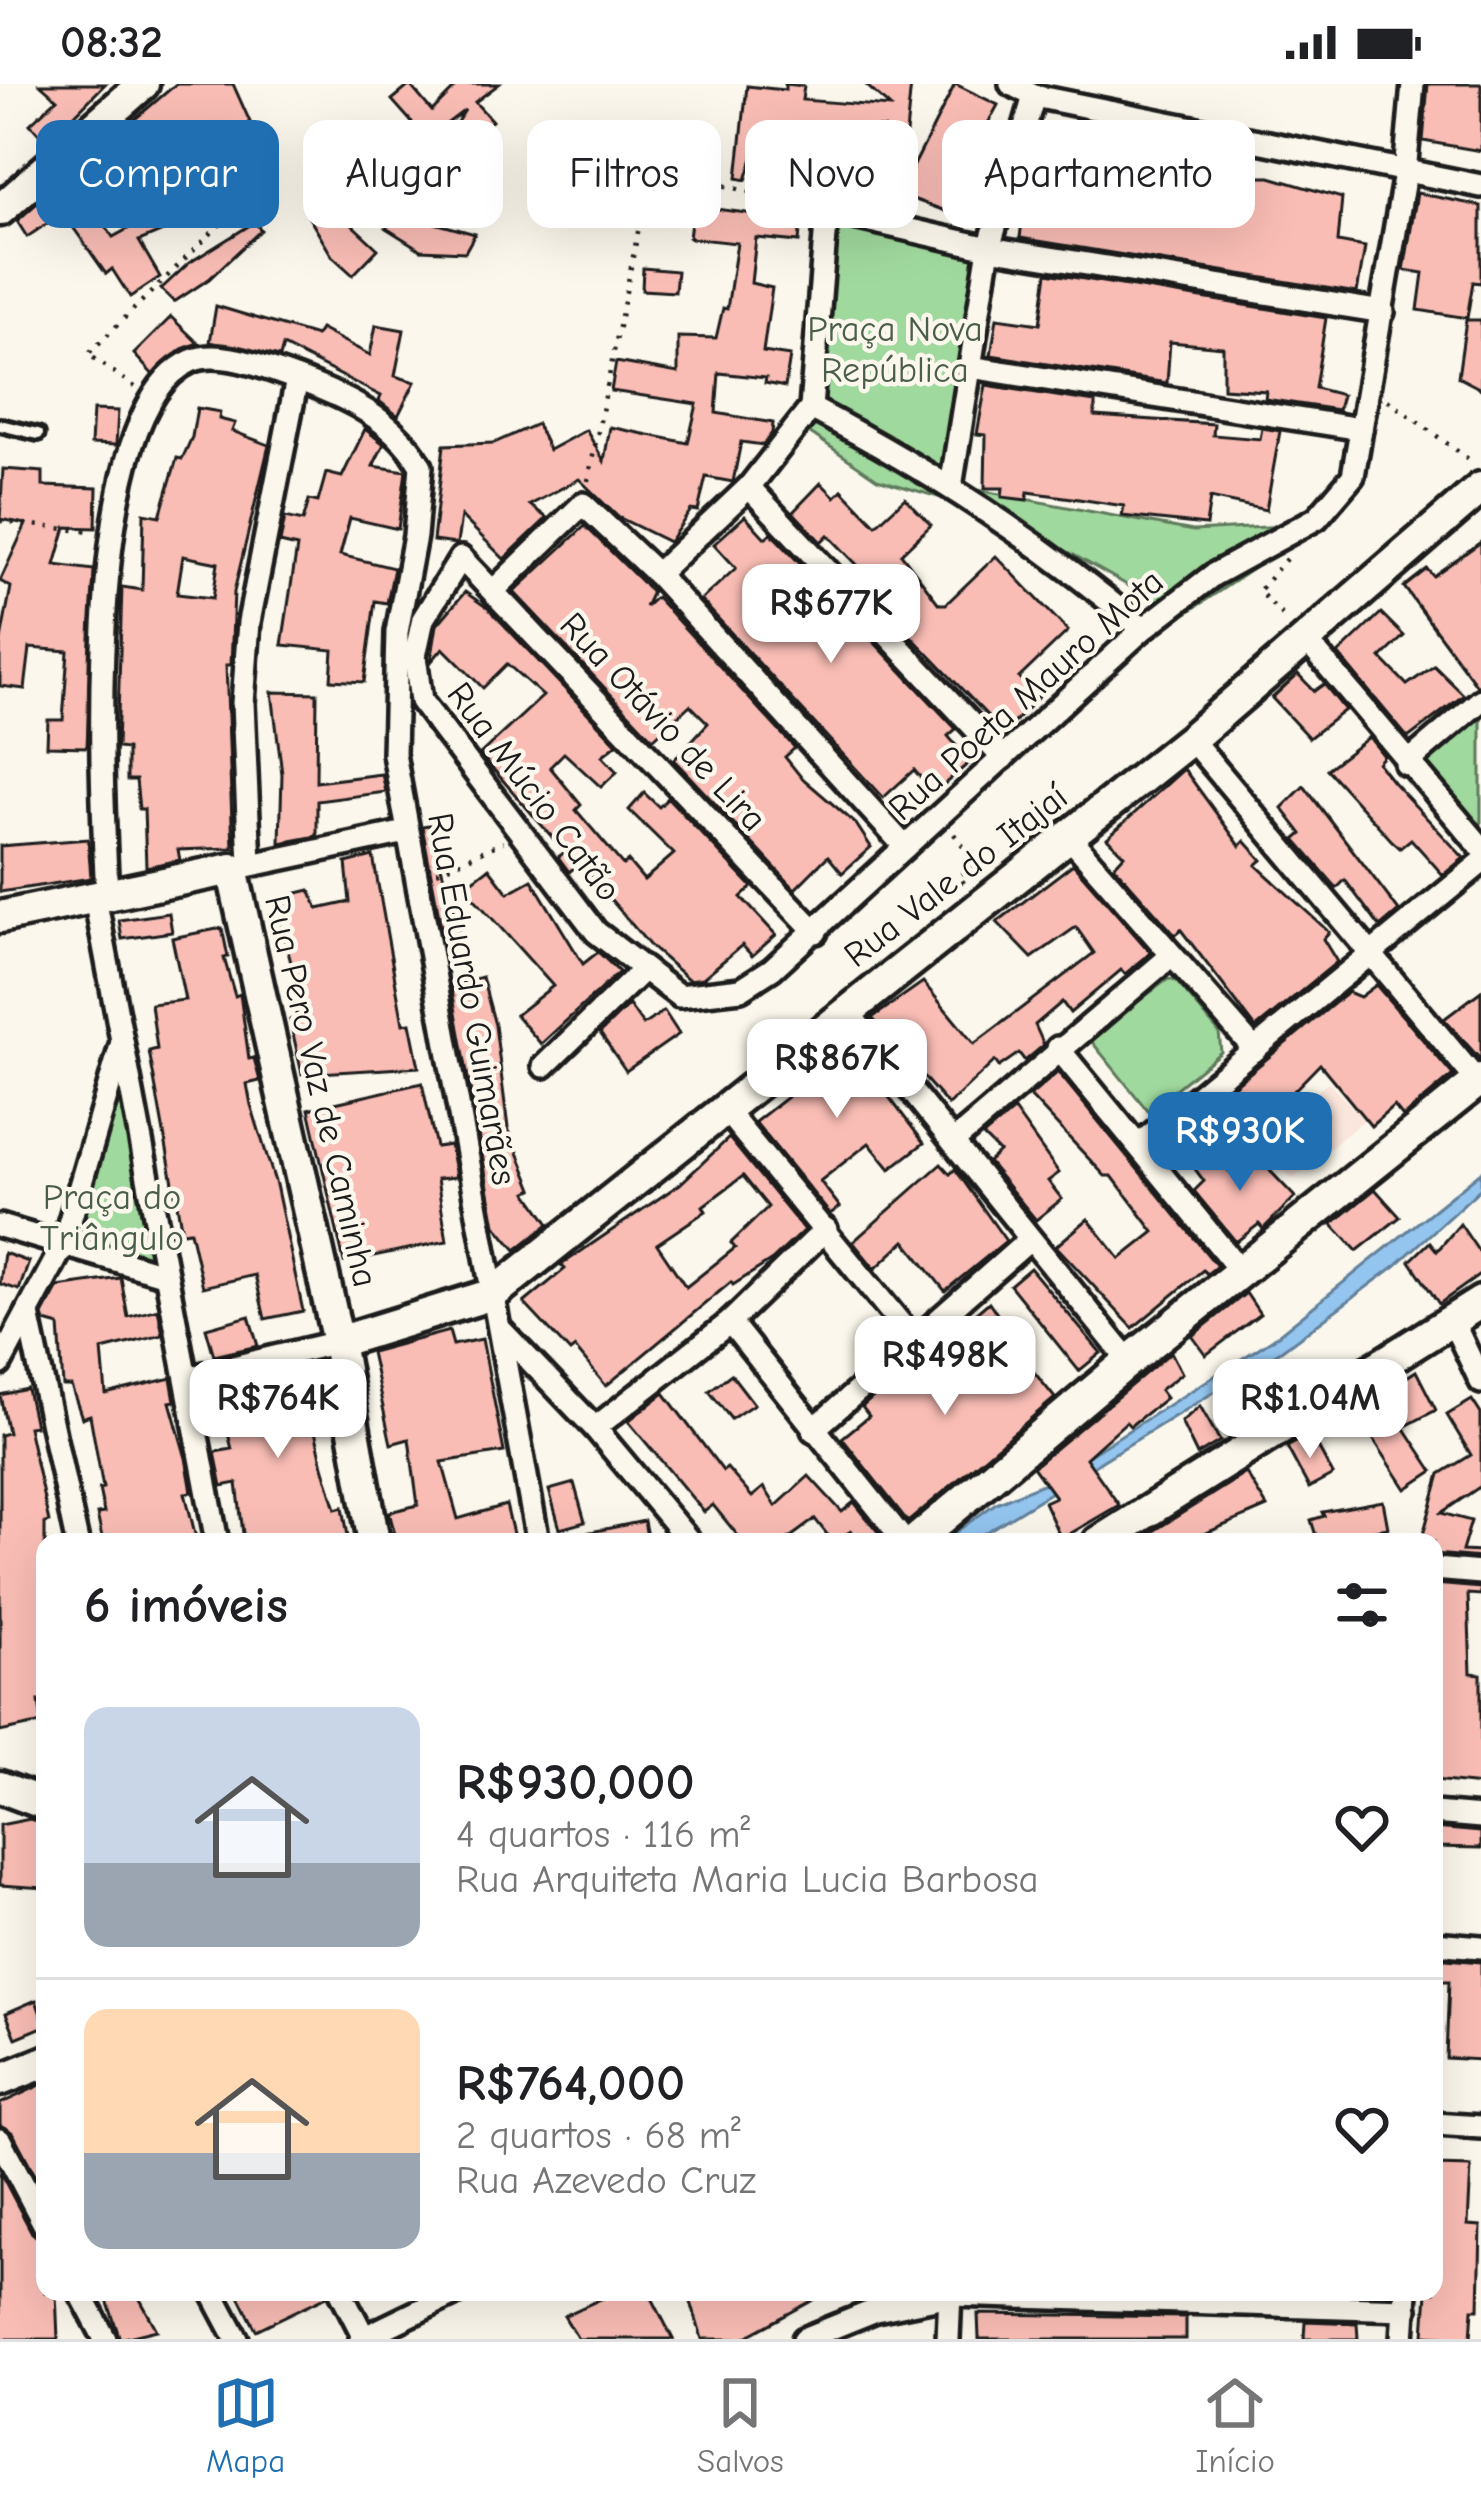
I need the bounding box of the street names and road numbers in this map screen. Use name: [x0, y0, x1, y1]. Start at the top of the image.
street label: Rua Poeta Mauro Mota: [881, 561, 1171, 829]
street label: Rua Otávio de Lira: [551, 604, 775, 840]
street label: Rua Múcio Catão: [438, 675, 630, 909]
street label: Rua Vale do Itajaí: [836, 776, 1076, 976]
street label: Rua Eduardo Guimarães: [419, 810, 525, 1188]
street label: Rua Pero Vaz de Caminha: [256, 891, 386, 1291]

